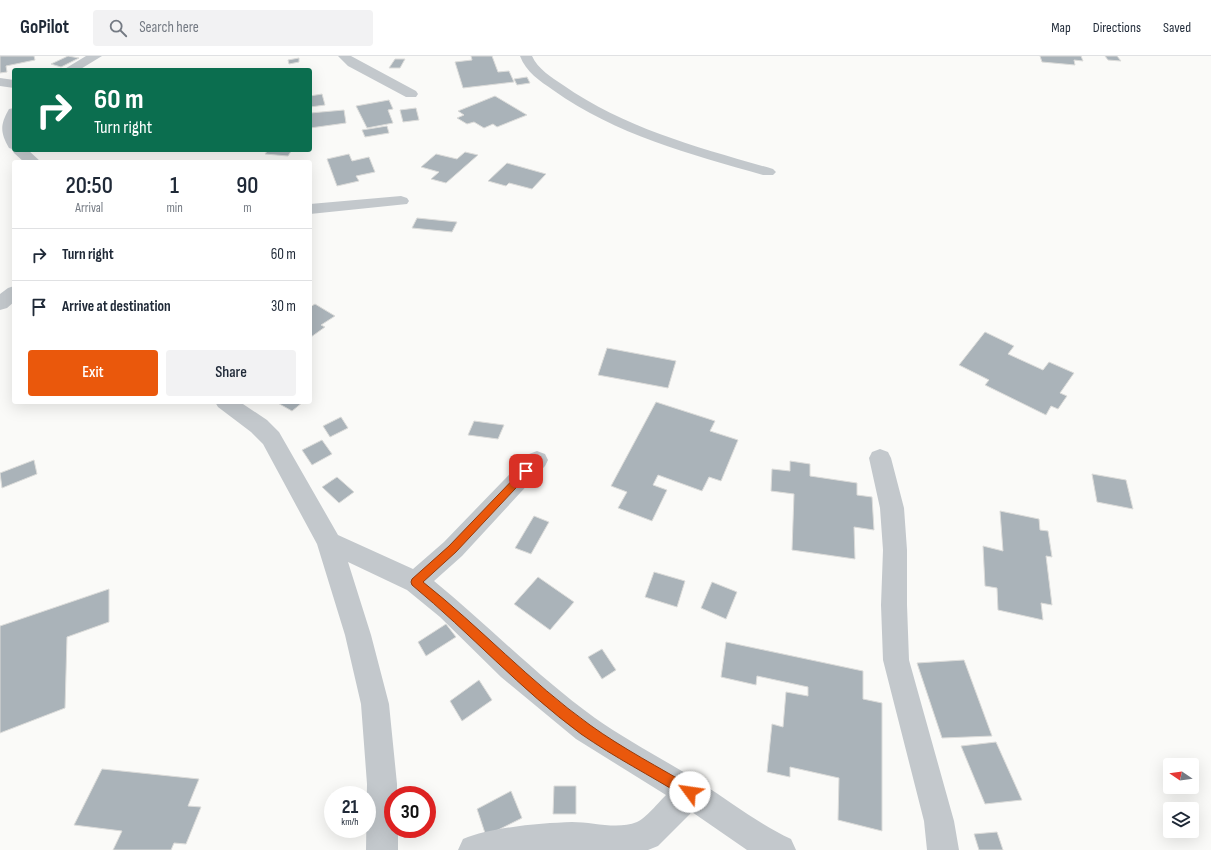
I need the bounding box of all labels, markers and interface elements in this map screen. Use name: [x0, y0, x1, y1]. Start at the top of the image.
search box: [93, 10, 373, 46]
text: GoPilot: [20, 16, 69, 39]
icon: search: [107, 17, 129, 39]
text: Search here: [139, 18, 199, 37]
text: Map: [1051, 19, 1071, 36]
text: Directions: [1093, 19, 1141, 36]
text: Saved: [1163, 19, 1191, 36]
text: 60 m: [94, 83, 143, 116]
icon: right: [28, 84, 80, 136]
text: Turn right: [94, 117, 152, 138]
text: 20:50: [66, 171, 113, 200]
text: 1: [170, 171, 179, 200]
text: 90: [236, 171, 258, 200]
text: Arrival: [75, 200, 103, 216]
text: min: [166, 200, 183, 216]
text: m: [243, 200, 252, 216]
icon: right: [28, 244, 50, 266]
text: Turn right: [62, 245, 114, 264]
text: 60 m: [271, 245, 296, 264]
icon: arrive: [28, 296, 50, 318]
text: Arrive at destination: [62, 297, 171, 316]
text: 30 m: [271, 297, 296, 316]
button: Exit: [28, 350, 158, 396]
button: Share: [166, 350, 296, 396]
pin: [509, 454, 543, 488]
icon: arrive: [515, 460, 537, 482]
north arrow: [1163, 758, 1199, 794]
map controls: [1163, 758, 1199, 838]
position arrow: [669, 771, 711, 813]
speed limit sign: 30: [384, 786, 436, 838]
text: 21: [342, 795, 358, 819]
button: layers: [1163, 802, 1199, 838]
text: km/h: [341, 816, 359, 828]

